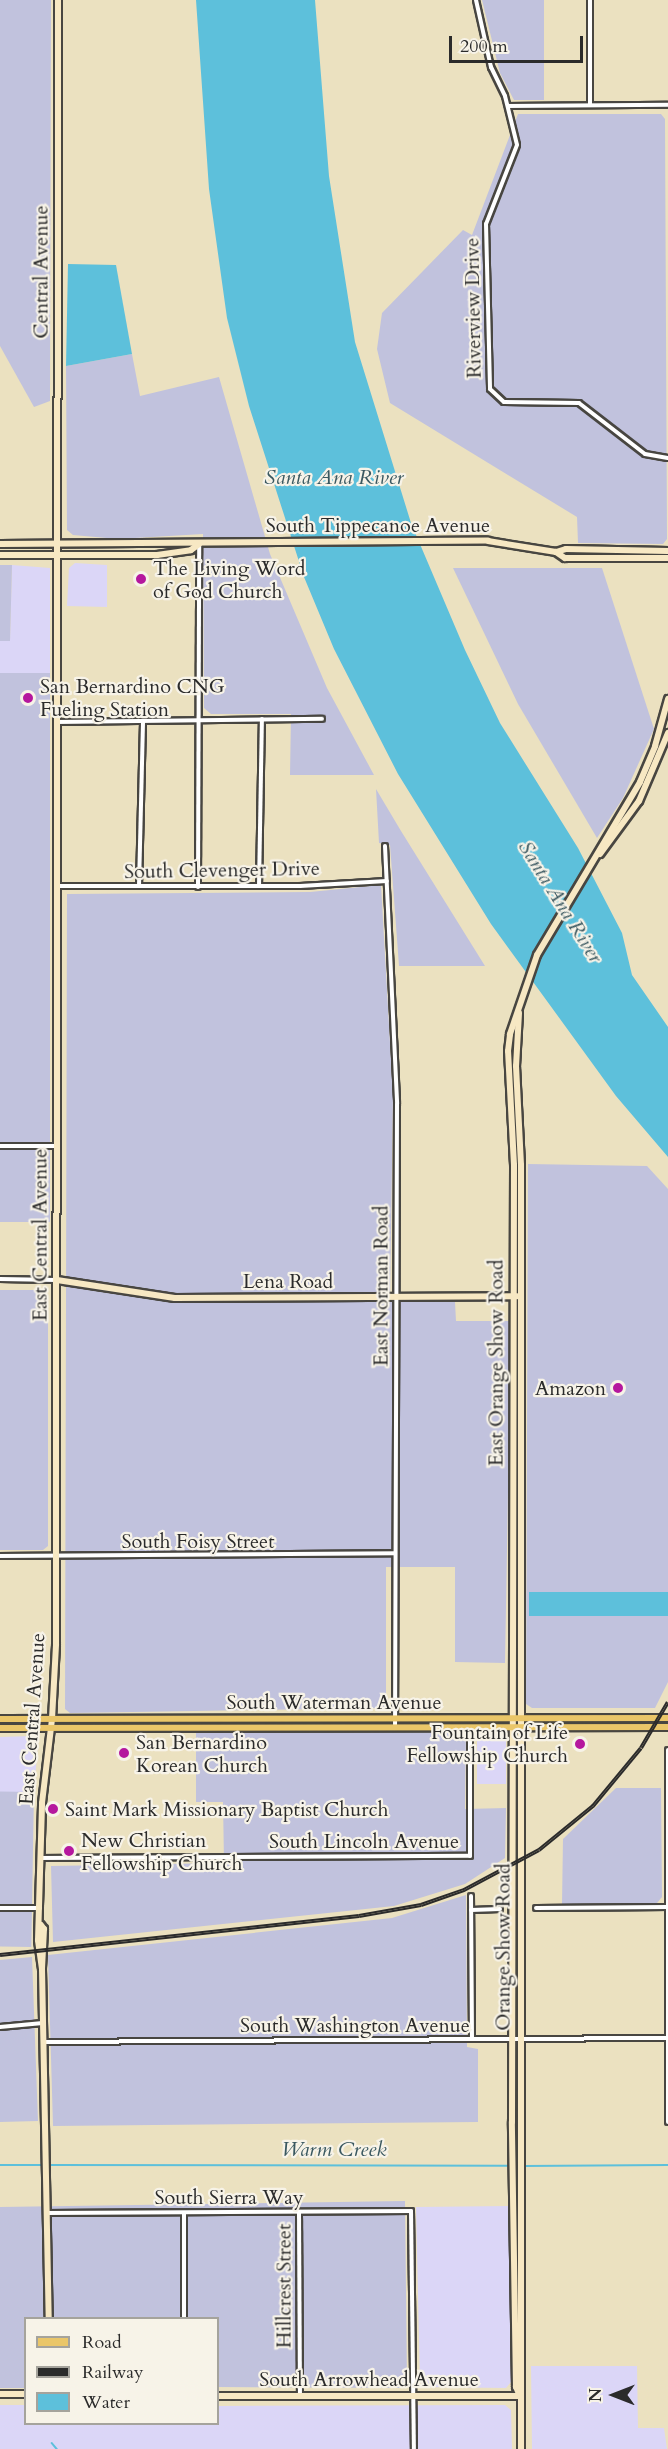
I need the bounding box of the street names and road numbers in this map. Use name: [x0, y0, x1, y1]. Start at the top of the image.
street label: Central Avenue: [29, 205, 53, 339]
street label: Riverview Drive: [460, 238, 486, 378]
street label: South Tippecanoe Avenue: [266, 513, 490, 537]
street label: South Clevenger Drive: [124, 856, 320, 884]
street label: East Central Avenue: [28, 1149, 52, 1321]
street label: East Norman Road: [369, 1206, 393, 1366]
street label: East Orange Show Road: [484, 1260, 508, 1466]
street label: Lena Road: [243, 1269, 333, 1293]
street label: South Foisy Street: [121, 1529, 275, 1553]
street label: East Central Avenue: [14, 1632, 50, 1806]
street label: South Waterman Avenue: [226, 1690, 442, 1714]
street label: South Lincoln Avenue: [269, 1829, 459, 1853]
street label: Orange Show Road: [491, 1863, 515, 2031]
street label: South Washington Avenue: [240, 2013, 470, 2037]
street label: South Sierra Way: [154, 2185, 304, 2209]
street label: Hillcrest Street: [272, 2224, 296, 2348]
street label: South Arrowhead Avenue: [259, 2367, 479, 2391]

